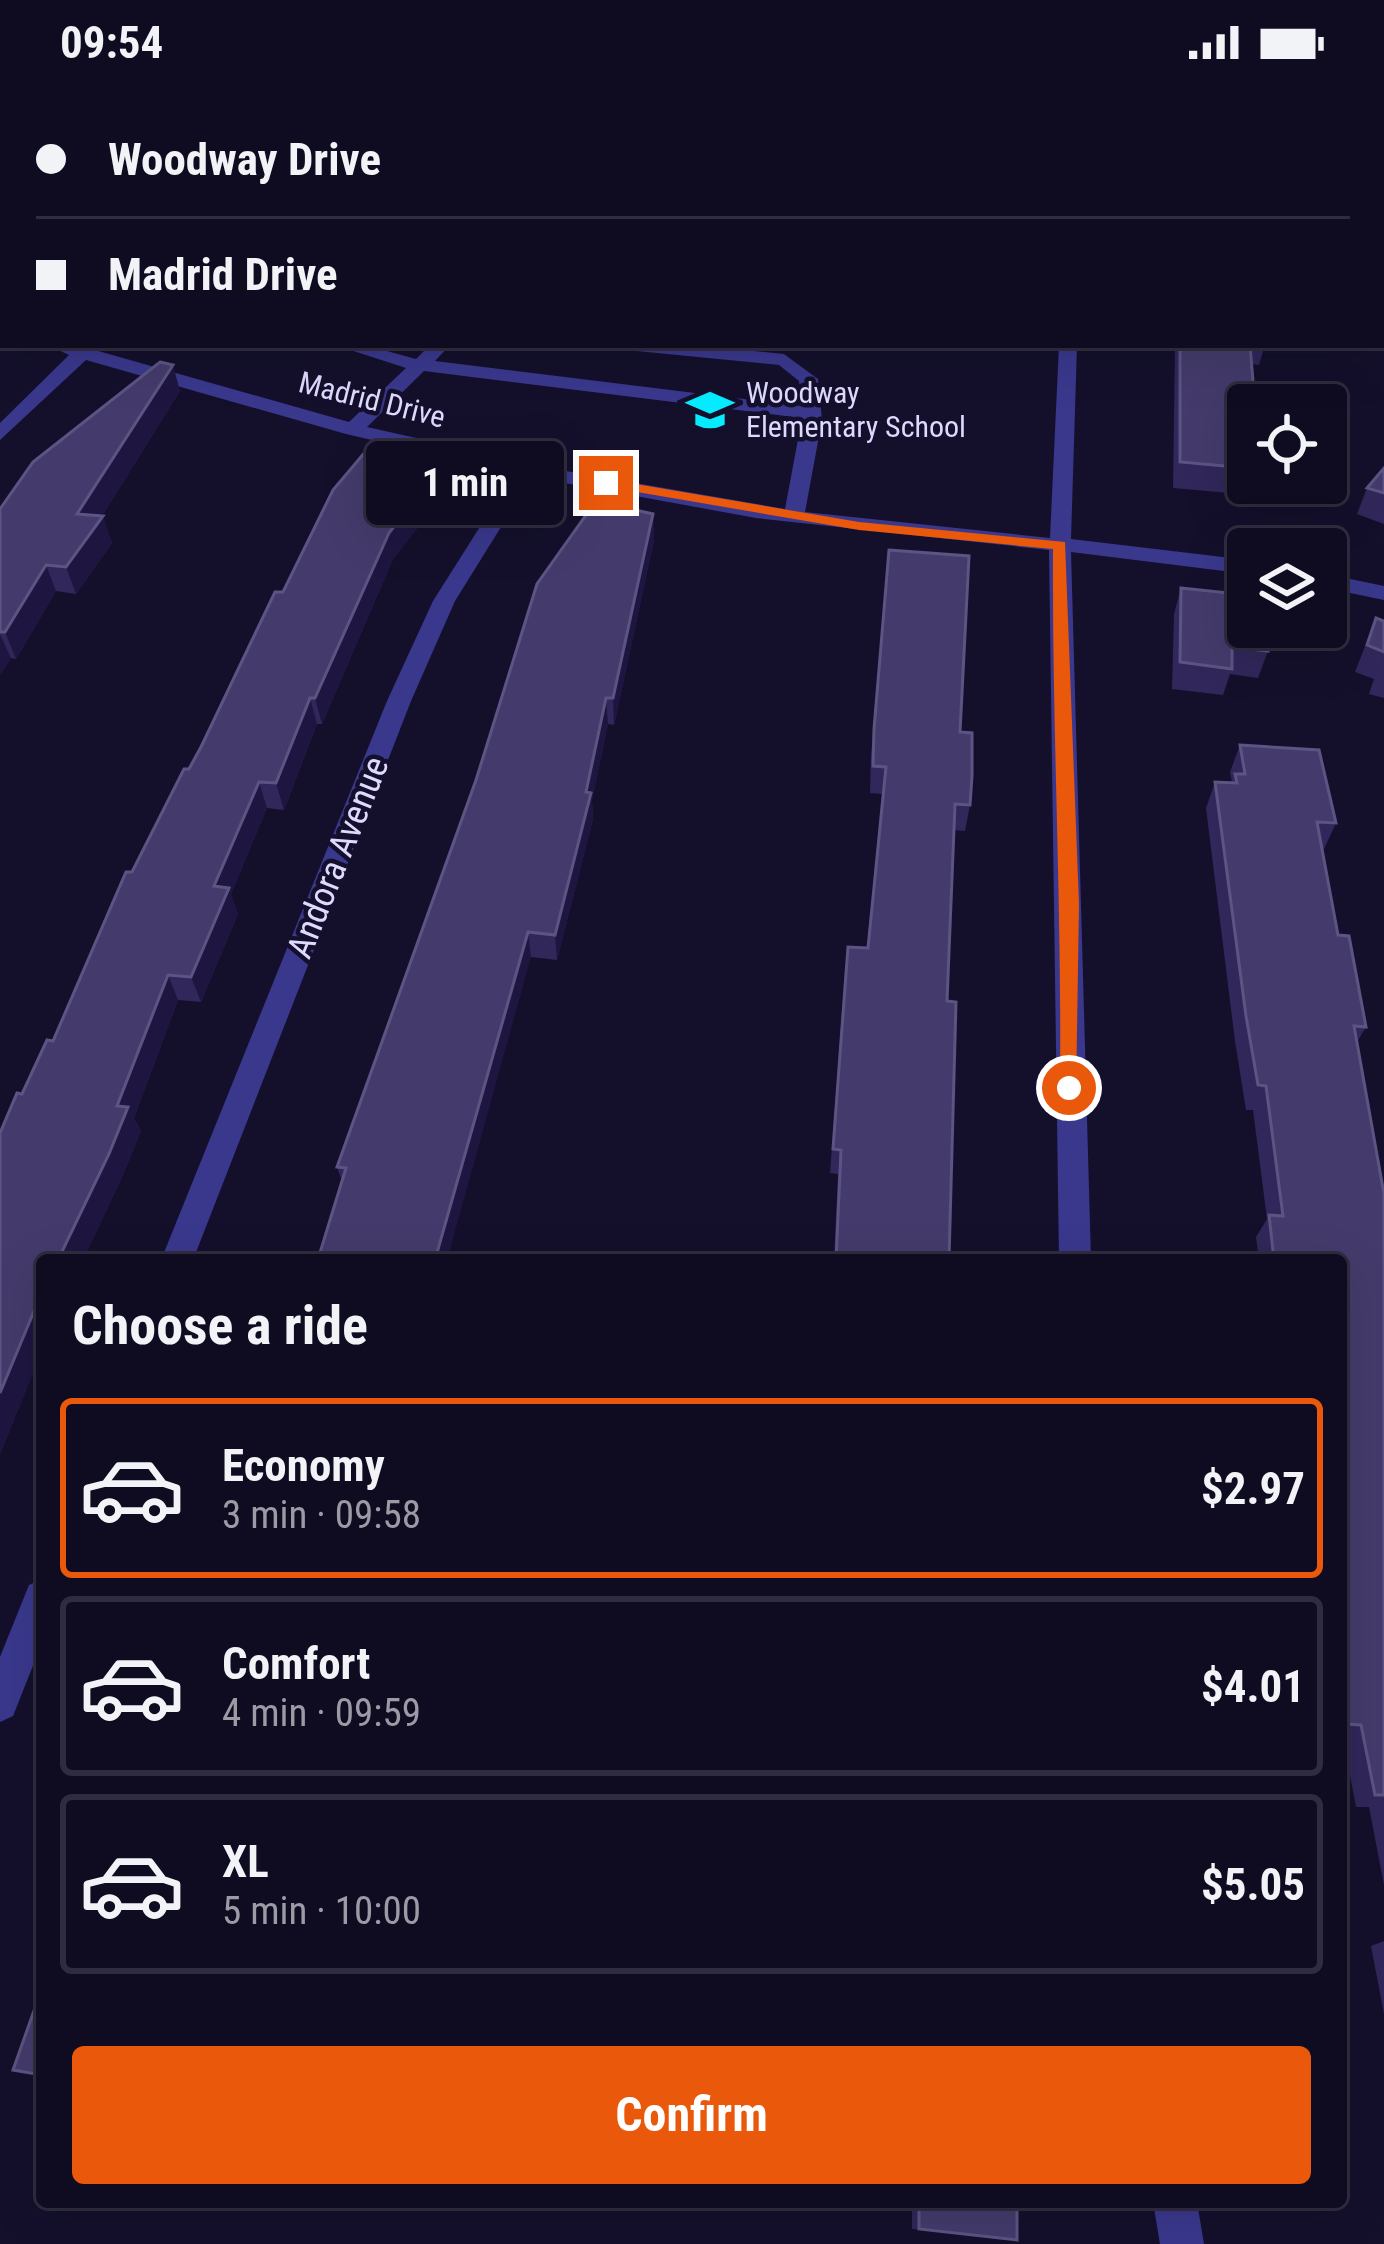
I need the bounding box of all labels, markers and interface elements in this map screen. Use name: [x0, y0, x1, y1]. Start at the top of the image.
text: 09:54: [60, 16, 163, 69]
text: Woodway Drive: [108, 133, 381, 186]
text: Madrid Drive: [108, 248, 338, 301]
street label: Madrid Drive: [295, 364, 449, 435]
place label: Woodway Elementary School: [746, 375, 966, 444]
map controls: [1227, 384, 1347, 648]
button: locate: [1227, 384, 1347, 504]
school or university icon: Woodway Elementary School: [685, 385, 735, 435]
callout: 1 min: [366, 441, 564, 525]
route end: [579, 456, 633, 510]
text: 1 min: [422, 460, 508, 506]
button: layers: [1227, 528, 1347, 648]
street label: Andora Avenue: [278, 751, 397, 964]
route start: [1042, 1061, 1096, 1115]
text: Choose a ride: [72, 1294, 368, 1357]
icon: car: [78, 1434, 186, 1542]
text: Economy: [222, 1439, 385, 1492]
text: $2.97: [1201, 1462, 1305, 1515]
text: 3 min · 09:58: [222, 1492, 421, 1538]
icon: car: [78, 1632, 186, 1740]
text: Comfort: [222, 1637, 370, 1690]
text: $4.01: [1201, 1660, 1305, 1713]
text: 4 min · 09:59: [222, 1690, 421, 1736]
icon: car: [78, 1830, 186, 1938]
text: XL: [222, 1835, 269, 1888]
text: $5.05: [1201, 1858, 1305, 1911]
text: 5 min · 10:00: [222, 1888, 421, 1934]
button: Confirm: [72, 2046, 1311, 2184]

